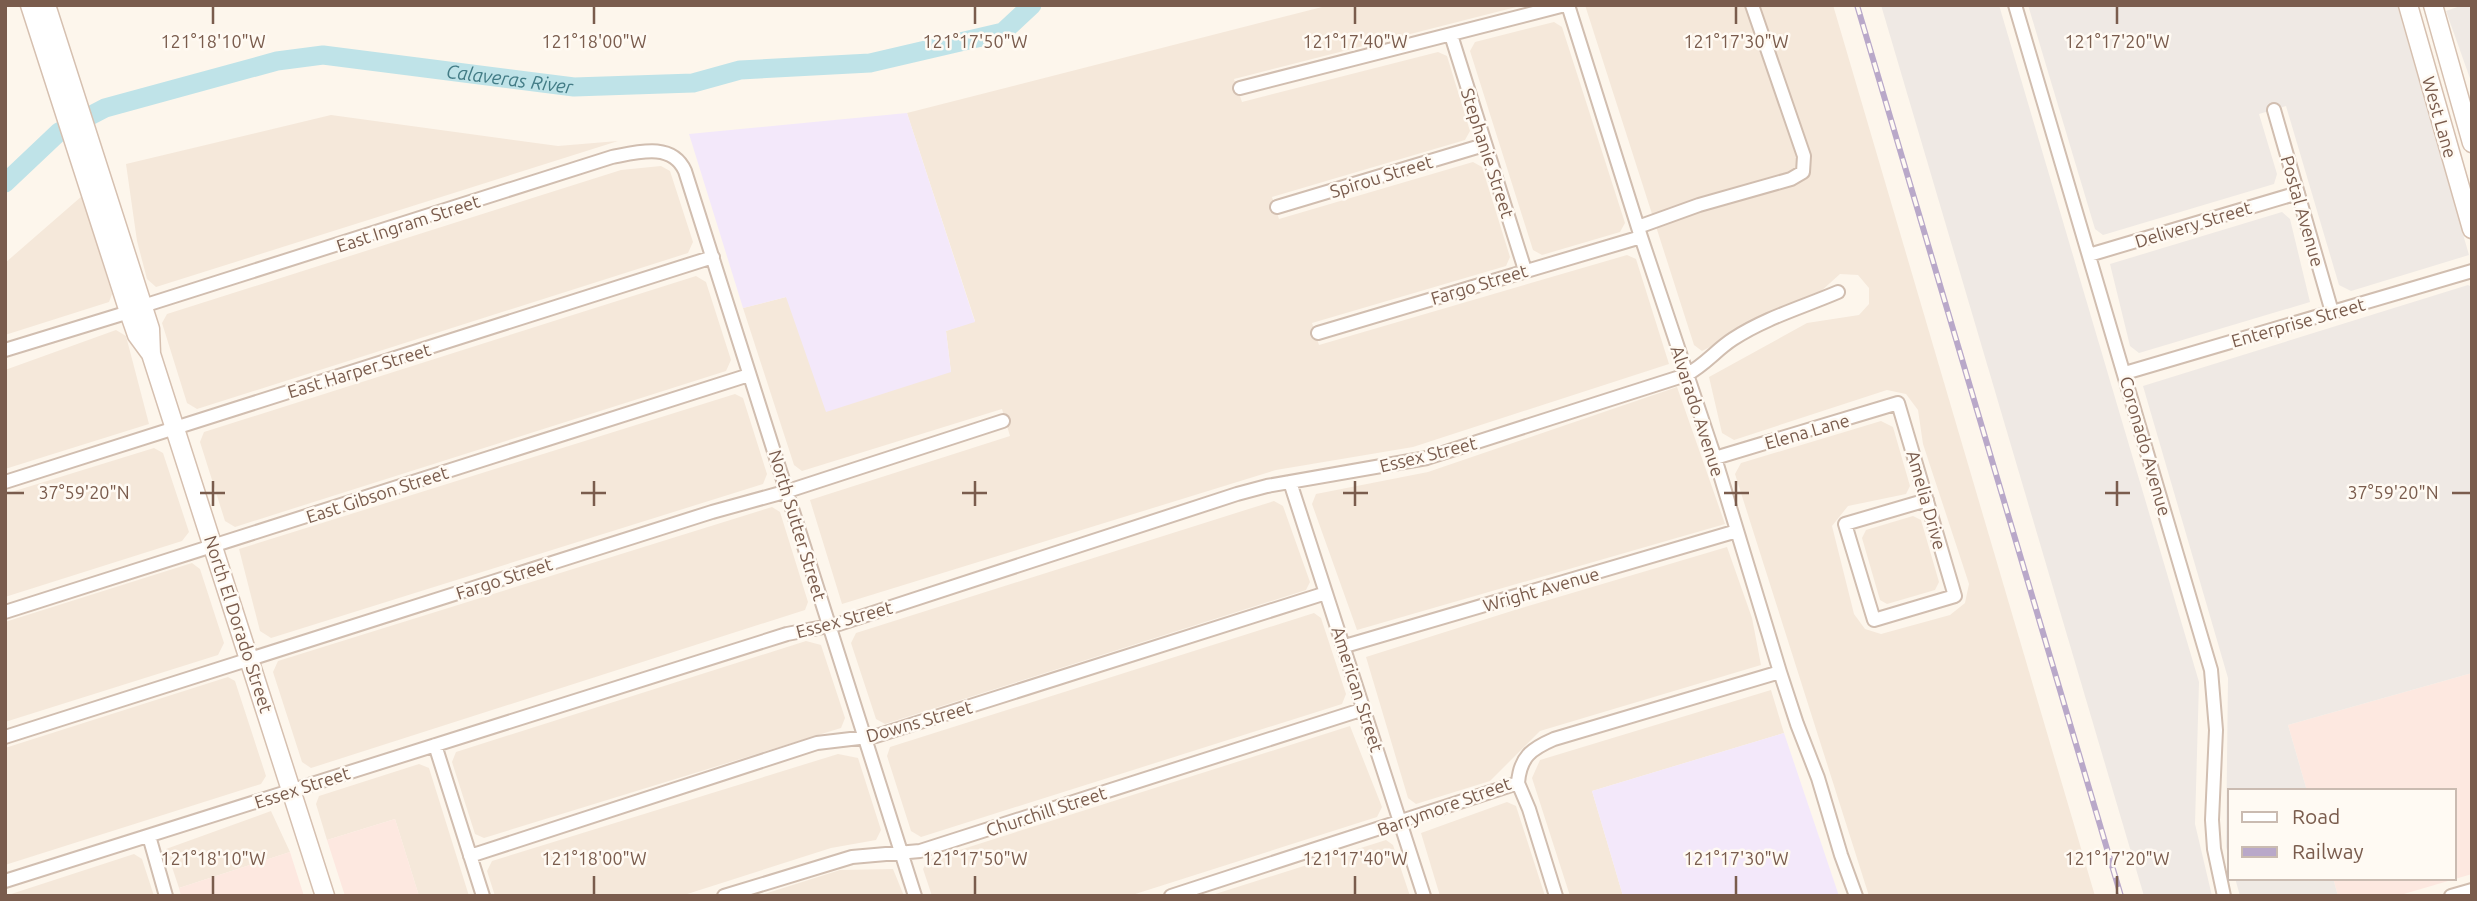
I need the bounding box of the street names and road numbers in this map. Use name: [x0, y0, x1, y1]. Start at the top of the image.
street label: West Lane: [2419, 74, 2461, 160]
street label: Stephanie Street: [1458, 86, 1518, 220]
street label: Spirou Street: [1327, 151, 1435, 201]
street label: Postal Avenue: [2278, 153, 2328, 269]
street label: East Ingram Street: [334, 190, 482, 256]
street label: Delivery Street: [2132, 197, 2254, 251]
street label: Fargo Street: [1428, 260, 1530, 308]
street label: Enterprise Street: [2229, 293, 2367, 351]
street label: East Harper Street: [285, 339, 433, 401]
street label: Alvarado Avenue: [1667, 343, 1729, 479]
street label: Coronado Avenue: [2117, 374, 2175, 518]
street label: Elena Lane: [1762, 409, 1852, 453]
street label: Essex Street: [1377, 432, 1479, 476]
street label: North Sutter Street: [766, 447, 830, 603]
street label: Amelia Drive: [1903, 448, 1951, 552]
street label: East Gibson Street: [303, 462, 451, 526]
street label: North El Dorado Street: [201, 533, 277, 715]
street label: Fargo Street: [453, 553, 555, 603]
street label: Wright Avenue: [1481, 563, 1601, 615]
street label: Essex Street: [794, 597, 894, 641]
street label: American Street: [1328, 624, 1388, 754]
street label: Downs Street: [864, 696, 974, 746]
street label: Essex Street: [252, 762, 352, 812]
street label: Barrymore Street: [1375, 773, 1513, 839]
street label: Churchill Street: [983, 782, 1109, 840]

